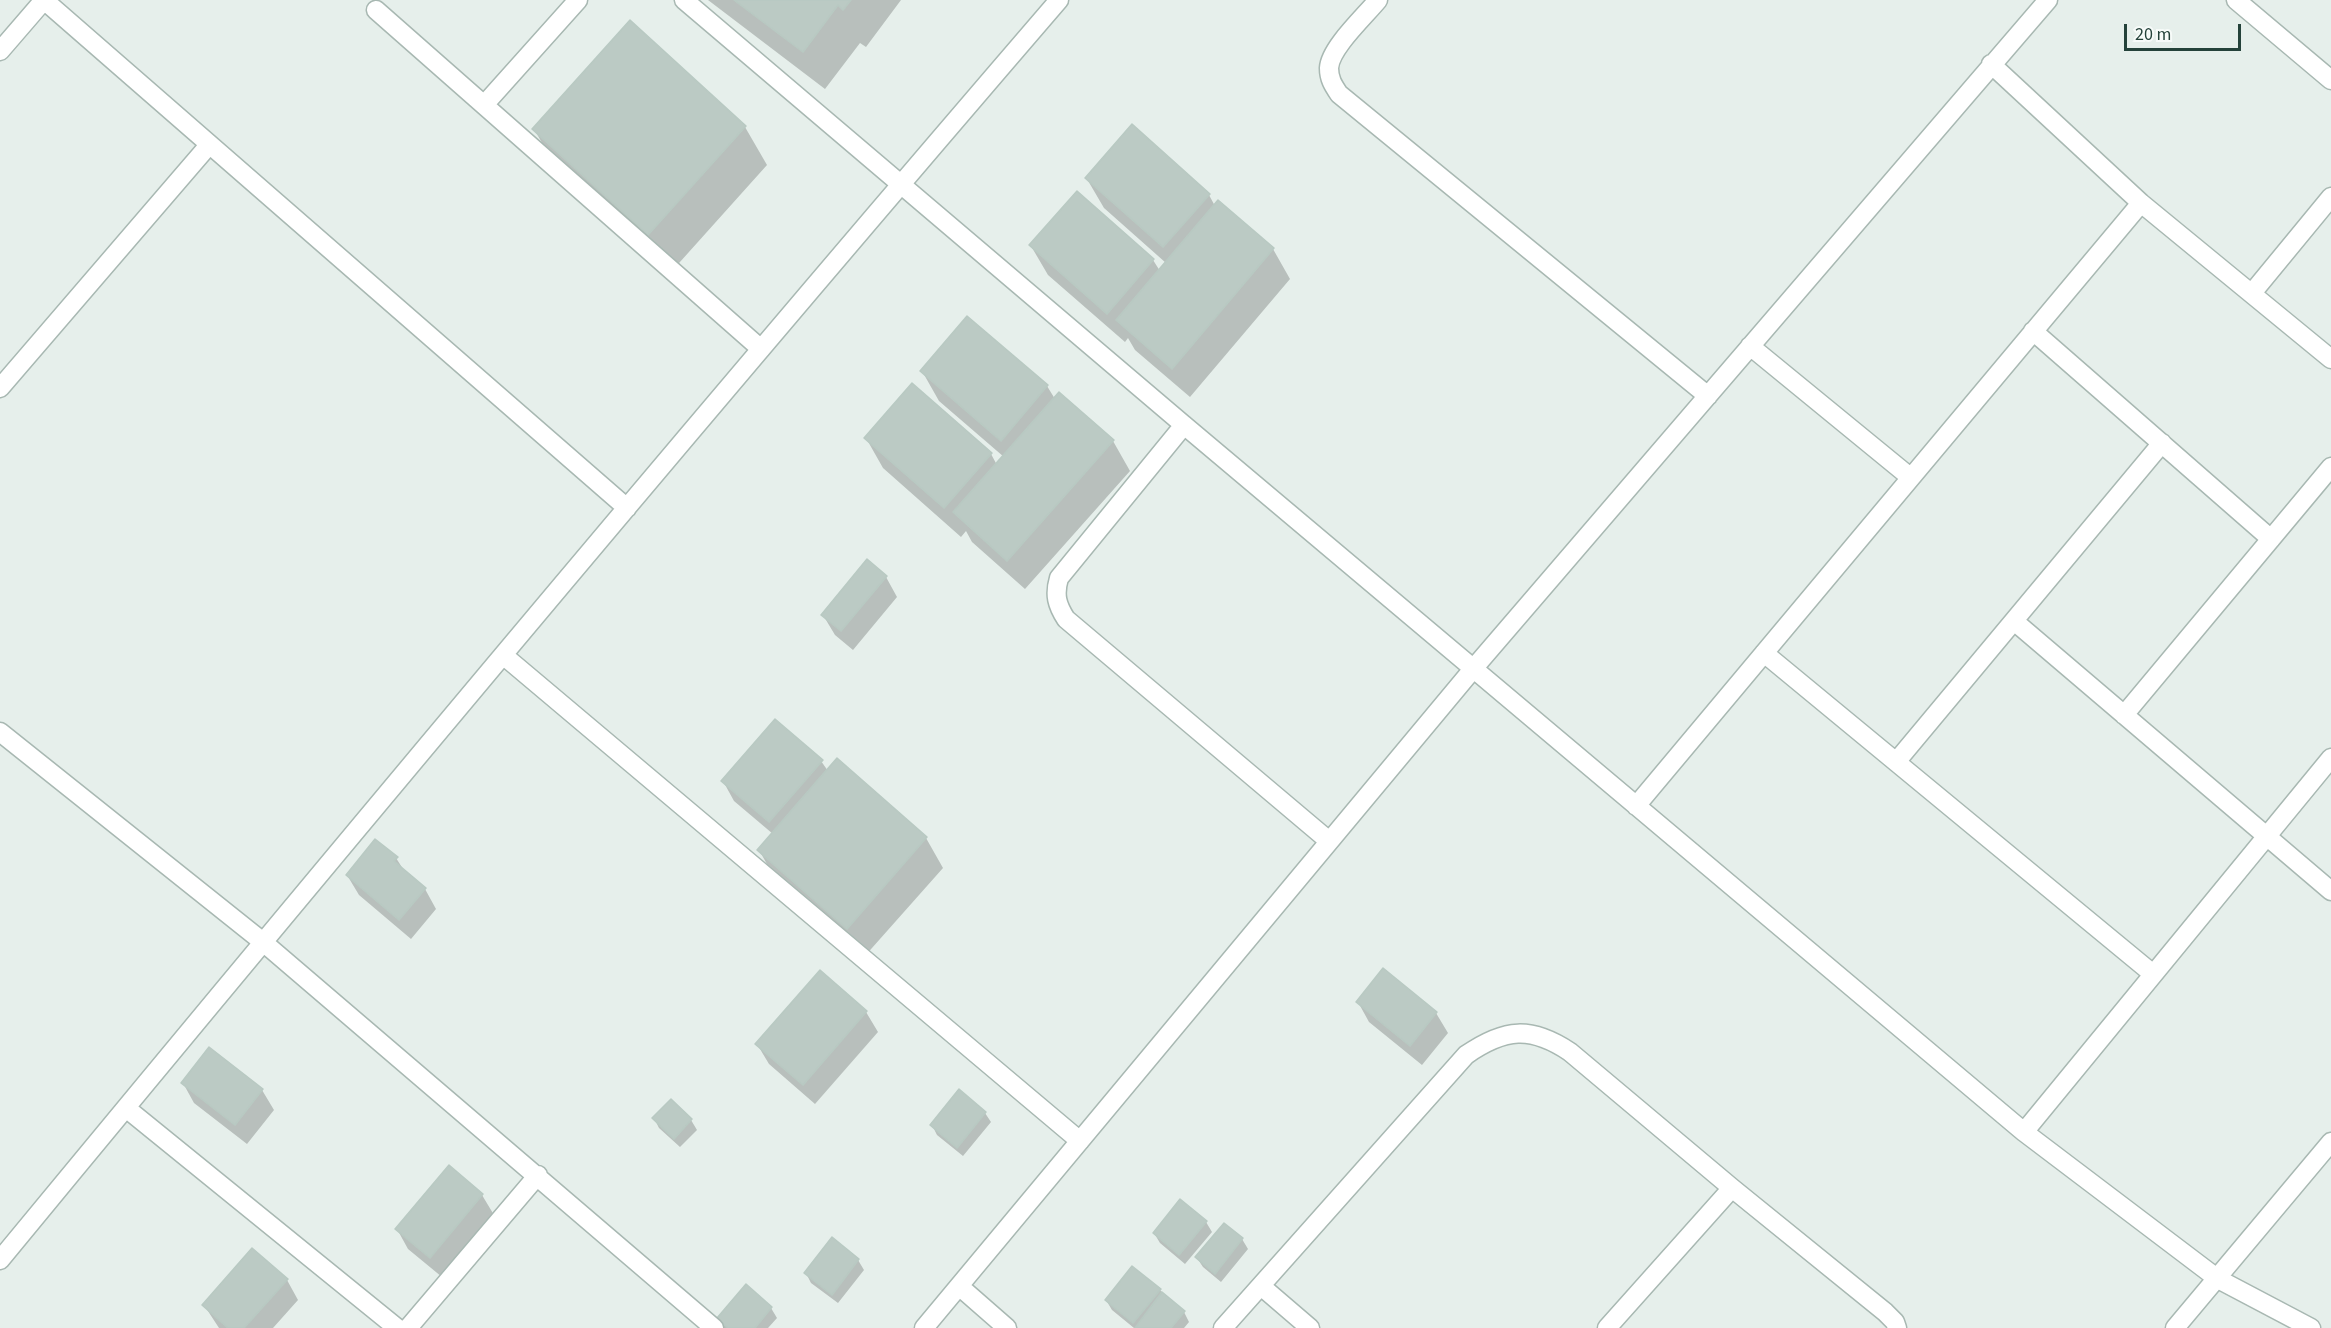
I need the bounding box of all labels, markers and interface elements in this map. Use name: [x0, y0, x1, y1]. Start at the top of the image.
scale bar: [2127, 12, 2244, 50]
text: 20 m: [2135, 22, 2171, 47]

